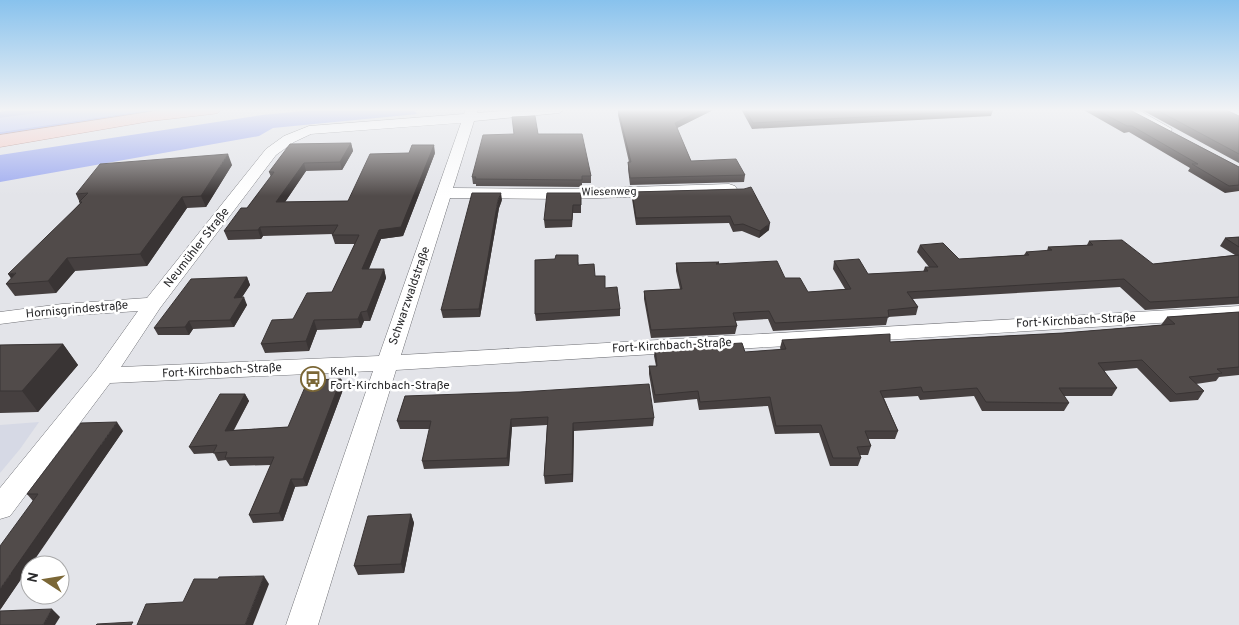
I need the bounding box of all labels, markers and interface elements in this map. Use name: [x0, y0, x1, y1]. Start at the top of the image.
street label: Wiesenweg: [581, 185, 637, 199]
street label: Neumühler Straße: [161, 205, 233, 291]
street label: Schwarzwaldstraße: [386, 245, 434, 347]
street label: Hornisgrindestraße: [25, 298, 129, 322]
street label: Fort-Kirchbach-Straße: [1016, 310, 1136, 332]
street label: Fort-Kirchbach-Straße: [612, 335, 732, 357]
street label: Fort-Kirchbach-Straße: [162, 360, 282, 382]
place label: Kehl, Fort-Kirchbach-Straße: [330, 364, 450, 394]
bus stop icon: Kehl, Fort-Kirchbach-Straße: [300, 366, 326, 392]
north arrow: [20, 555, 70, 605]
text: N: [24, 571, 43, 584]

